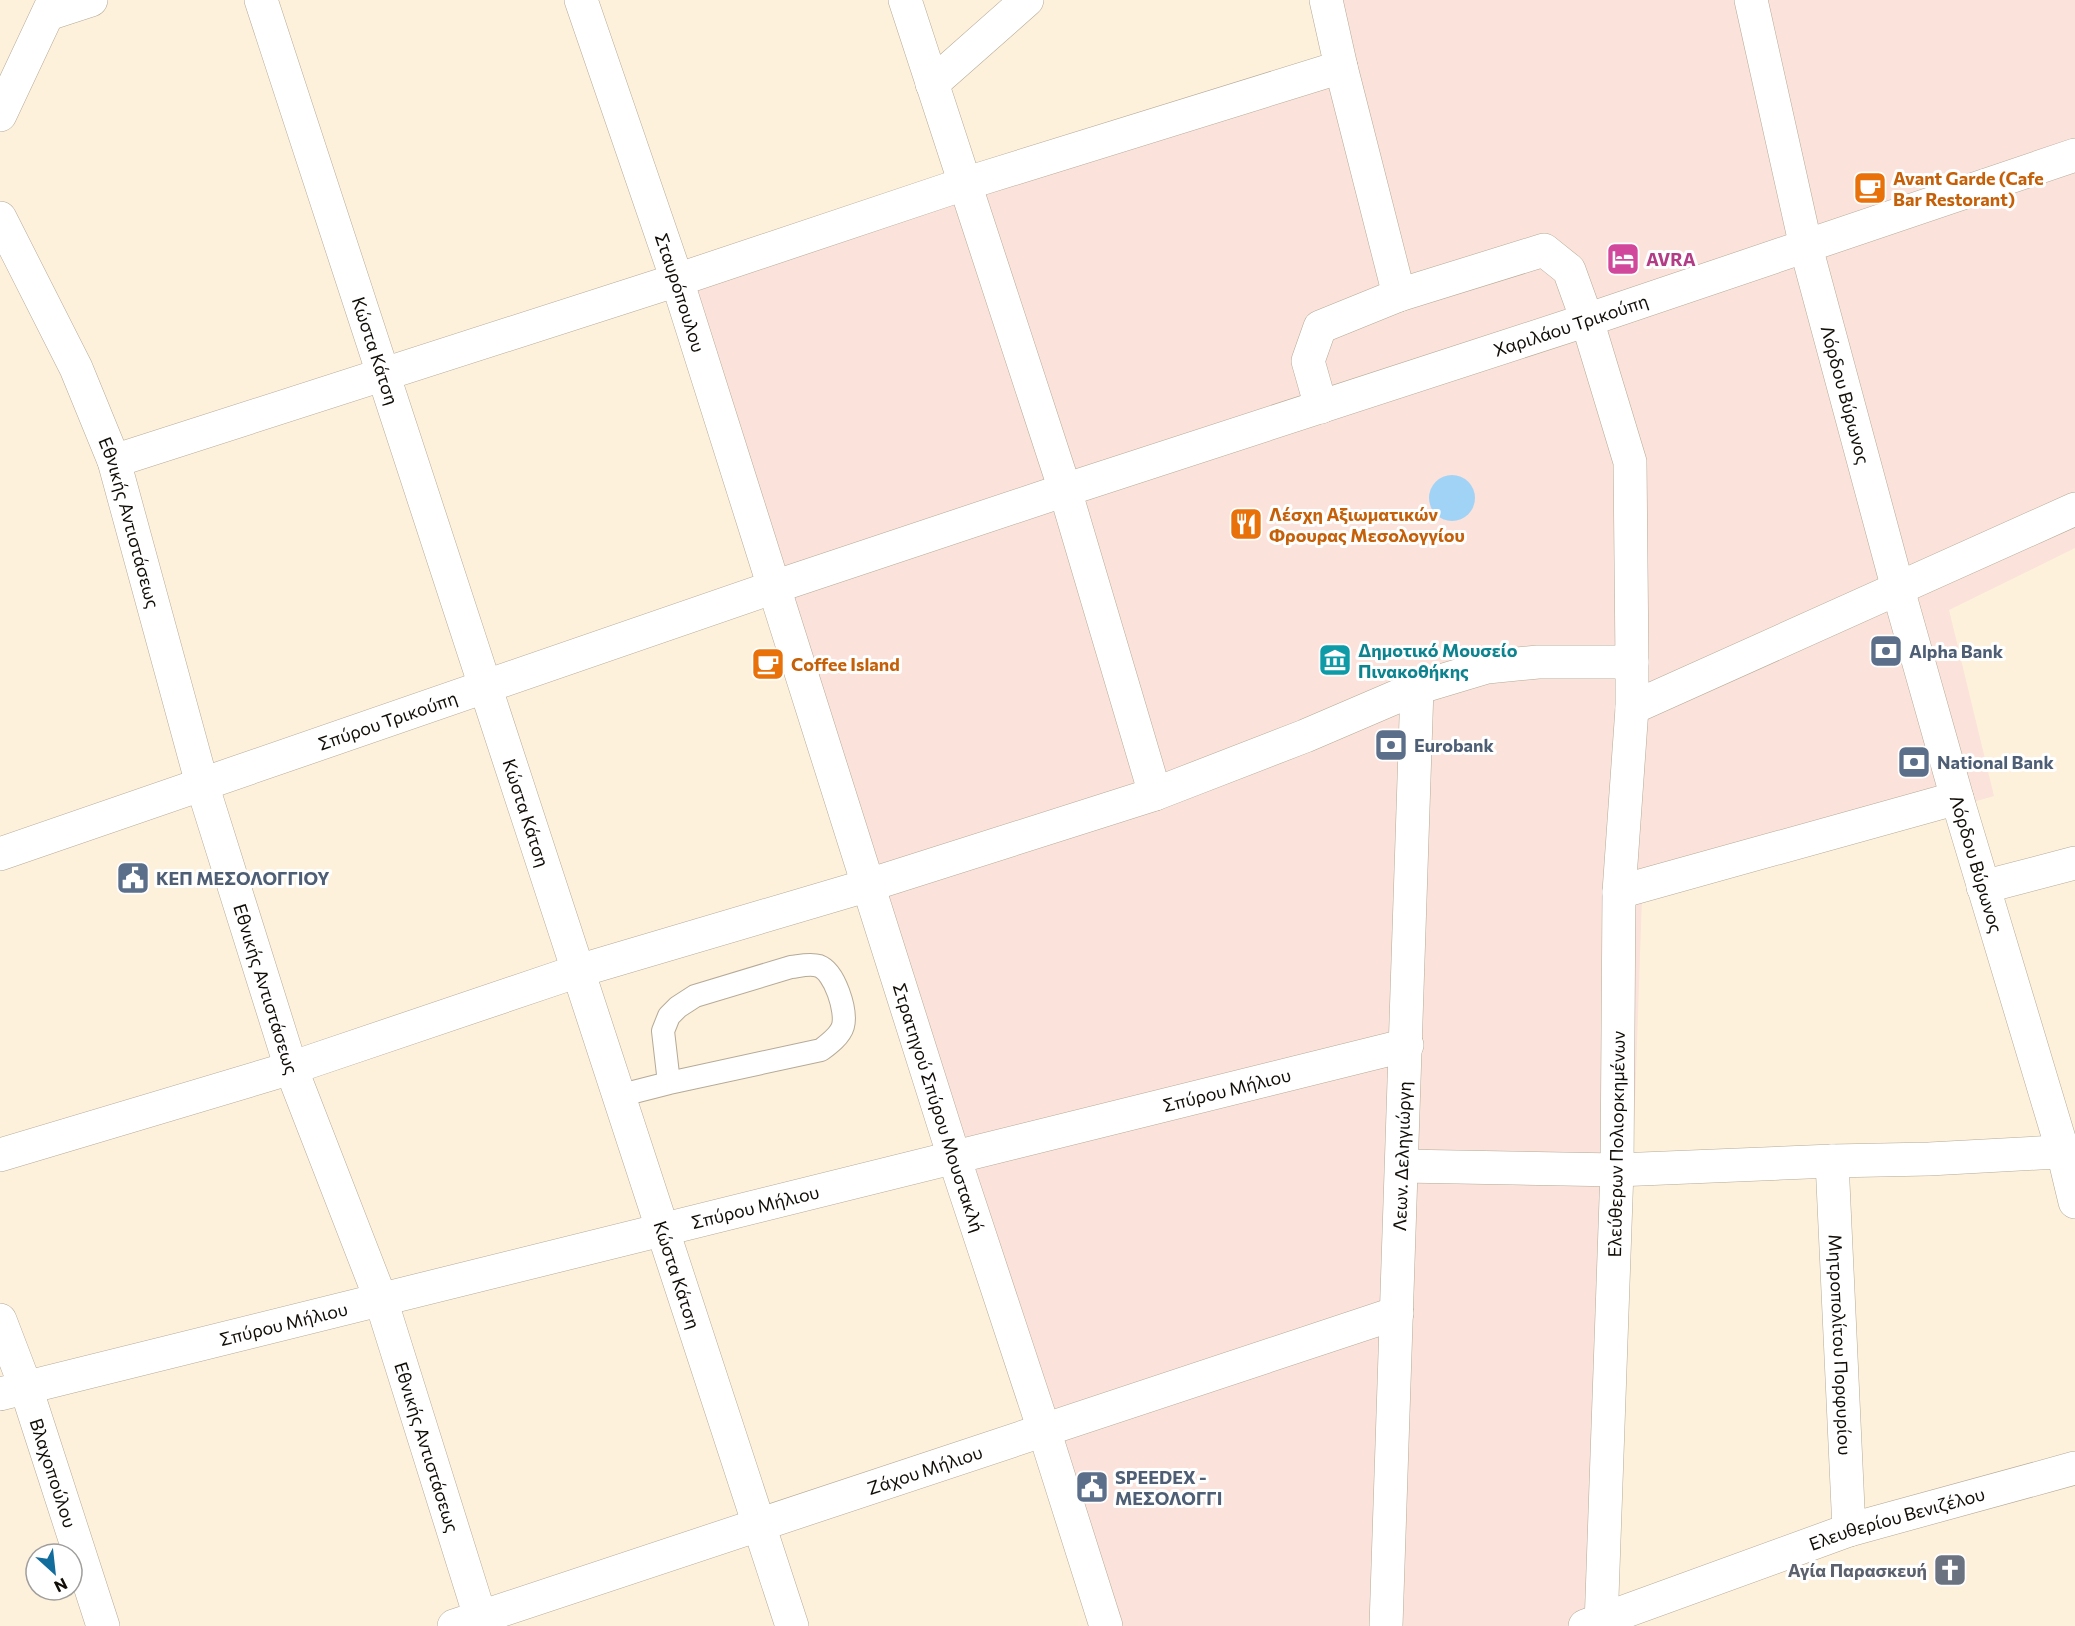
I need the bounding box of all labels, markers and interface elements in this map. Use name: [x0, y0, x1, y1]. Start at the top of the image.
place label: Avant Garde (Cafe Bar Restorant): [1893, 167, 2044, 210]
cafe icon: Avant Garde (Cafe Bar Restorant): [1852, 170, 1888, 206]
street label: Σταυρόπουλου: [651, 230, 710, 355]
hotel icon: AVRA: [1605, 241, 1641, 277]
place label: AVRA: [1646, 248, 1696, 270]
street label: Χαριλάου Τρικούπη: [1491, 289, 1651, 361]
street label: Κώστα Κάτση: [348, 294, 403, 408]
street label: Λόρδου Βύρωνος: [1817, 323, 1875, 467]
street label: Εθνικής Αντιστάσεως: [94, 433, 165, 611]
place label: Λέσχη Αξιωματικών Φρουρας Μεσολογγίου: [1269, 503, 1465, 546]
restaurant icon: Λέσχη Αξιωματικών Φρουρας Μεσολογγίου: [1228, 506, 1264, 542]
bank icon: Alpha Bank: [1868, 633, 1904, 669]
place label: Δημοτικό Μουσείο Πινακοθήκης: [1358, 639, 1518, 682]
place label: Alpha Bank: [1909, 640, 2004, 662]
museum icon: Δημοτικό Μουσείο Πινακοθήκης: [1317, 642, 1353, 678]
cafe icon: Coffee Island: [750, 646, 786, 682]
place label: Coffee Island: [791, 653, 900, 675]
street label: Σπύρου Τρικούπη: [315, 686, 460, 754]
bank icon: Eurobank: [1373, 727, 1409, 763]
place label: Eurobank: [1414, 734, 1494, 756]
bank icon: National Bank: [1896, 744, 1932, 780]
place label: National Bank: [1937, 751, 2054, 773]
street label: Κώστα Κάτση: [499, 756, 554, 870]
street label: Λόρδου Βύρωνος: [1946, 792, 2008, 936]
public building icon: ΚΕΠ ΜΕΣΟΛΟΓΓΙΟΥ: [115, 860, 151, 896]
place label: ΚΕΠ ΜΕΣΟΛΟΓΓΙΟΥ: [156, 867, 330, 889]
street label: Εθνικής Αντιστάσεως: [229, 901, 303, 1077]
street label: Στρατηγού Σπύρου Μουστακλή: [889, 980, 989, 1235]
street label: Ελεύθερων Πολιορκημένων: [1603, 1031, 1629, 1257]
street label: Σπύρου Μήλιου: [1161, 1063, 1293, 1116]
street label: Λεων. Δεληγιώργη: [1388, 1081, 1415, 1232]
street label: Σπύρου Μήλιου: [689, 1180, 821, 1233]
street label: Κώστα Κάτση: [649, 1218, 705, 1332]
street label: Μητροπολίτου Πορφυρίου: [1824, 1234, 1857, 1456]
street label: Σπύρου Μήλιου: [217, 1297, 350, 1350]
street label: Εθνικής Αντιστάσεως: [390, 1359, 464, 1535]
street label: Βλαχοπούλου: [25, 1415, 81, 1530]
street label: Ζάχου Μήλιου: [864, 1440, 985, 1499]
place label: SPEEDEX - ΜΕΣΟΛΟΓΓΙ: [1115, 1466, 1222, 1509]
public building icon: SPEEDEX - ΜΕΣΟΛΟΓΓΙ: [1074, 1469, 1110, 1505]
street label: Ελευθερίου Βενιζέλου: [1806, 1482, 1987, 1555]
north arrow: [24, 1542, 84, 1602]
church icon: Αγία Παρασκευή: [1932, 1552, 1968, 1588]
place label: Αγία Παρασκευή: [1788, 1559, 1927, 1581]
text: N: [51, 1575, 71, 1597]

